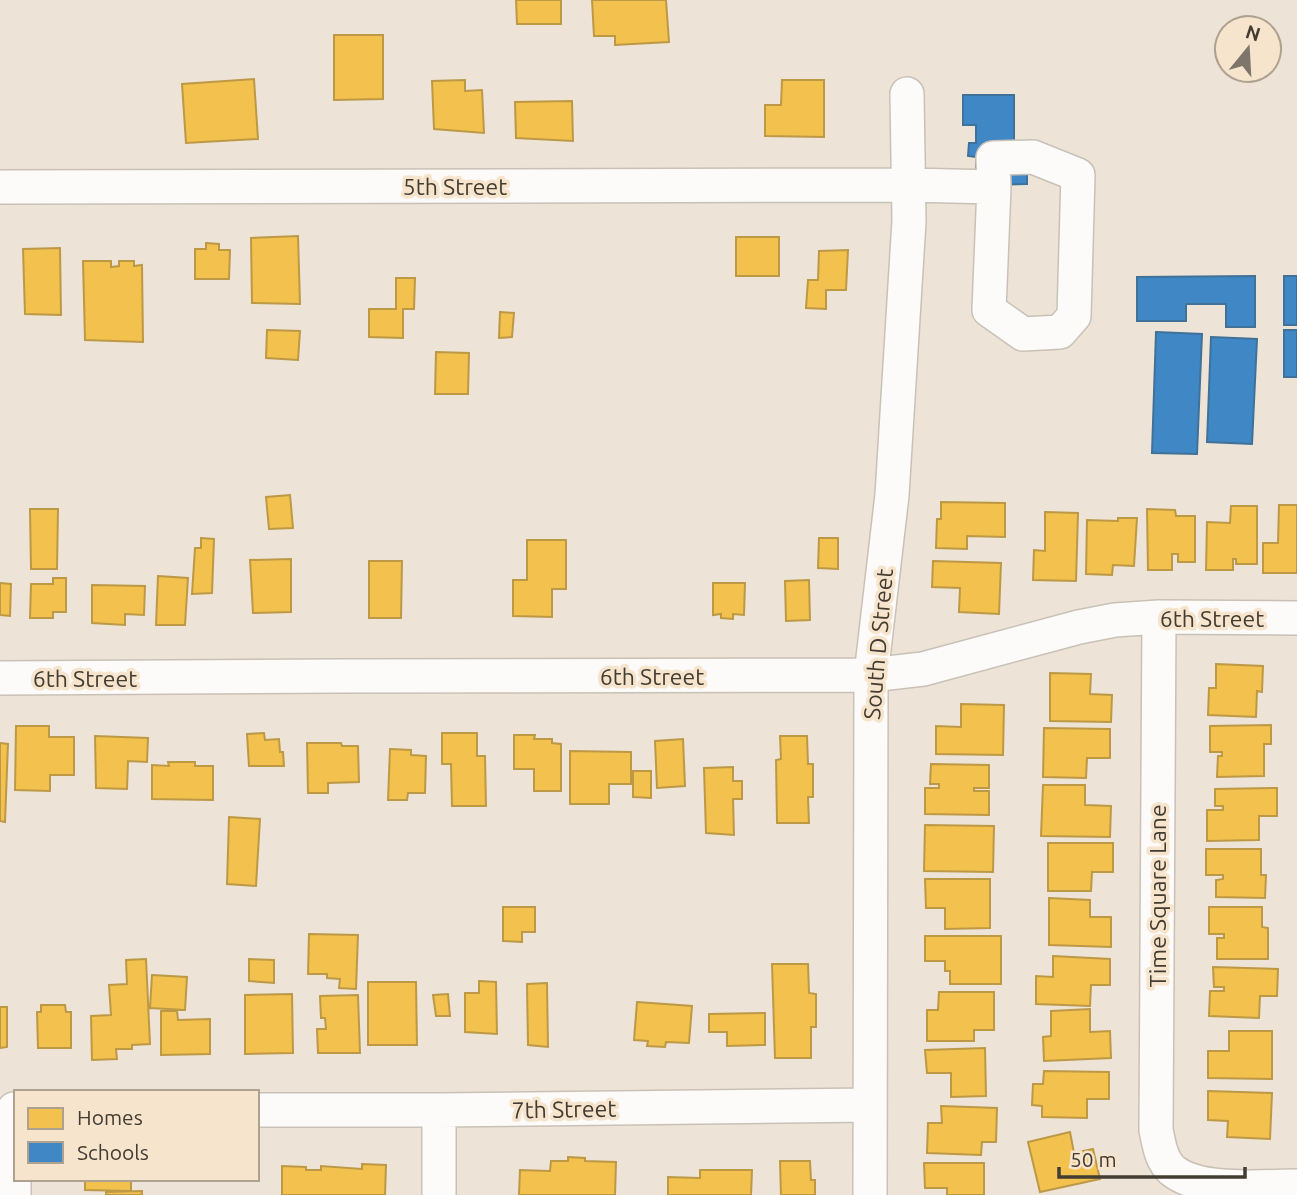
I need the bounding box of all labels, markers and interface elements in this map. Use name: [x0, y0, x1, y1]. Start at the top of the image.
north arrow: [1213, 14, 1283, 84]
text: N: [1243, 20, 1263, 45]
street label: 5th Street: [403, 174, 507, 199]
street label: South D Street: [859, 567, 897, 721]
street label: 6th Street: [1160, 606, 1264, 631]
street label: 6th Street: [600, 664, 704, 689]
street label: 6th Street: [33, 666, 137, 691]
street label: Time Square Lane: [1145, 804, 1170, 988]
legend: [14, 1090, 259, 1181]
street label: 7th Street: [511, 1096, 617, 1122]
text: Homes: [77, 1105, 143, 1129]
scale bar: [1059, 1136, 1244, 1180]
text: Schools: [77, 1140, 149, 1164]
text: 50 m: [1070, 1147, 1117, 1171]

